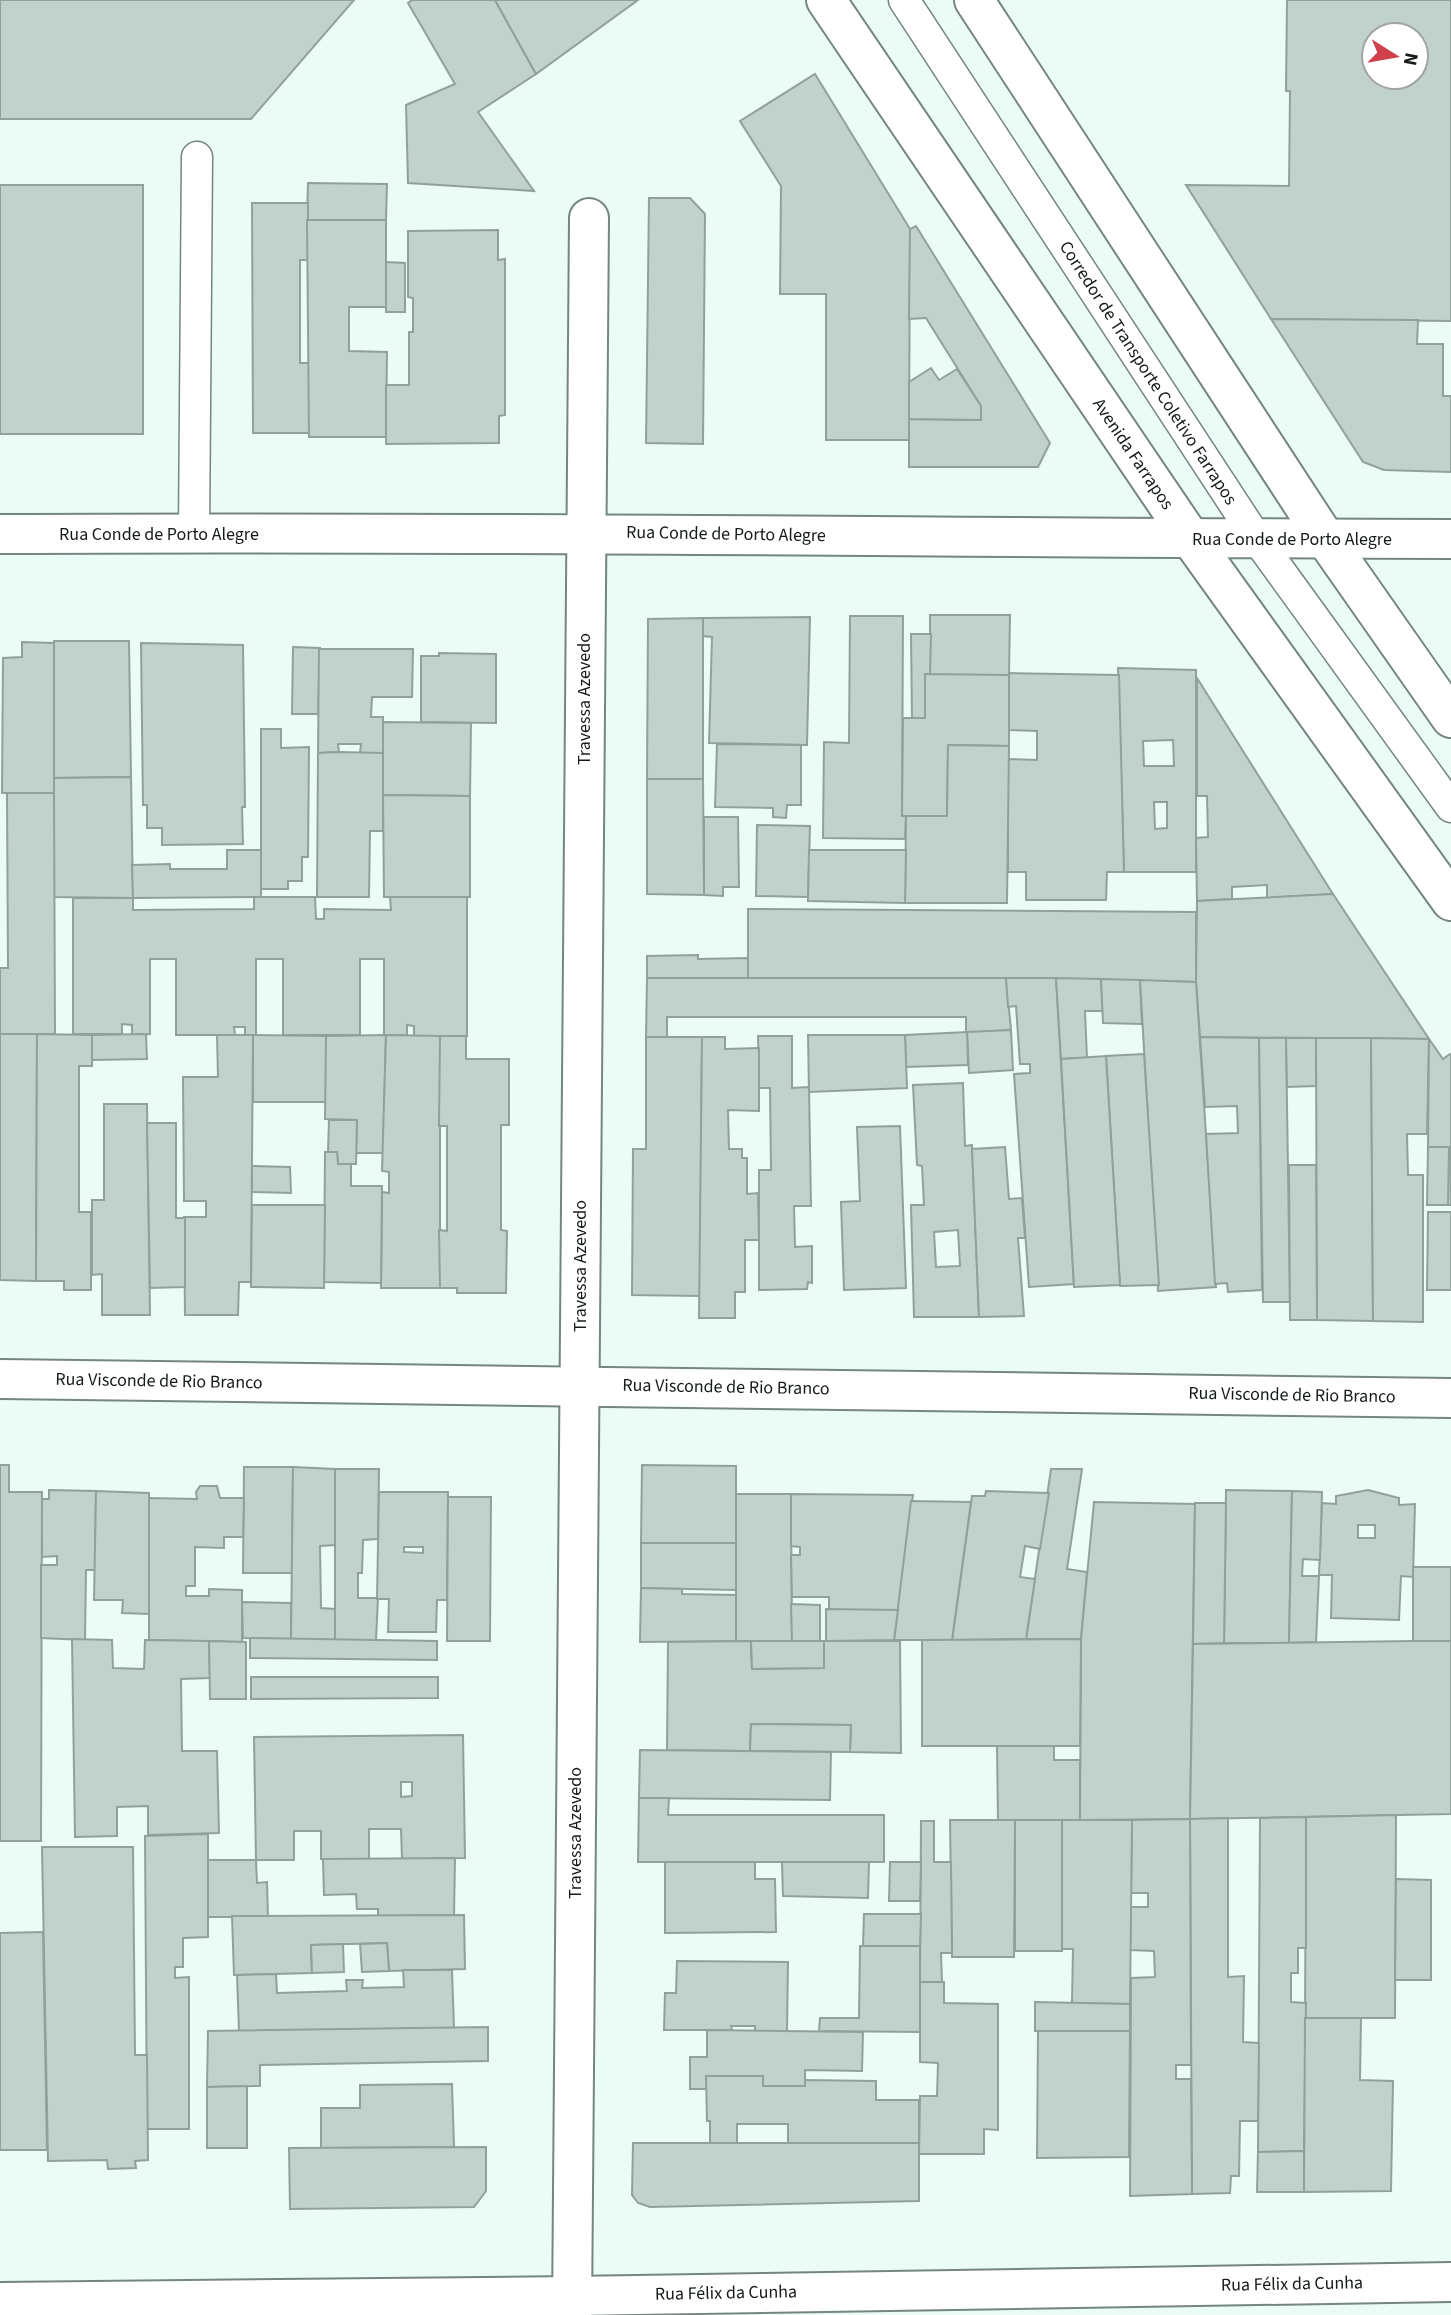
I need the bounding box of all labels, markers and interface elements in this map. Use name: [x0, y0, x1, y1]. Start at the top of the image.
north arrow: [1360, 21, 1430, 91]
text: N: [1396, 50, 1425, 68]
street label: Corredor de Transporte Coletivo Farrapos: [1053, 236, 1243, 510]
street label: Avenida Farrapos: [1086, 393, 1180, 515]
street label: Rua Conde de Porto Alegre: [626, 520, 826, 548]
street label: Rua Conde de Porto Alegre: [59, 522, 259, 547]
street label: Rua Conde de Porto Alegre: [1192, 527, 1392, 552]
street label: Travessa Azevedo: [572, 633, 597, 765]
street label: Travessa Azevedo: [568, 1200, 593, 1332]
street label: Rua Visconde de Rio Branco: [55, 1367, 263, 1395]
street label: Rua Visconde de Rio Branco: [622, 1373, 830, 1401]
street label: Rua Visconde de Rio Branco: [1188, 1381, 1396, 1409]
street label: Travessa Azevedo: [563, 1767, 588, 1899]
street label: Rua Félix da Cunha: [1221, 2270, 1363, 2298]
street label: Rua Félix da Cunha: [655, 2279, 797, 2307]

